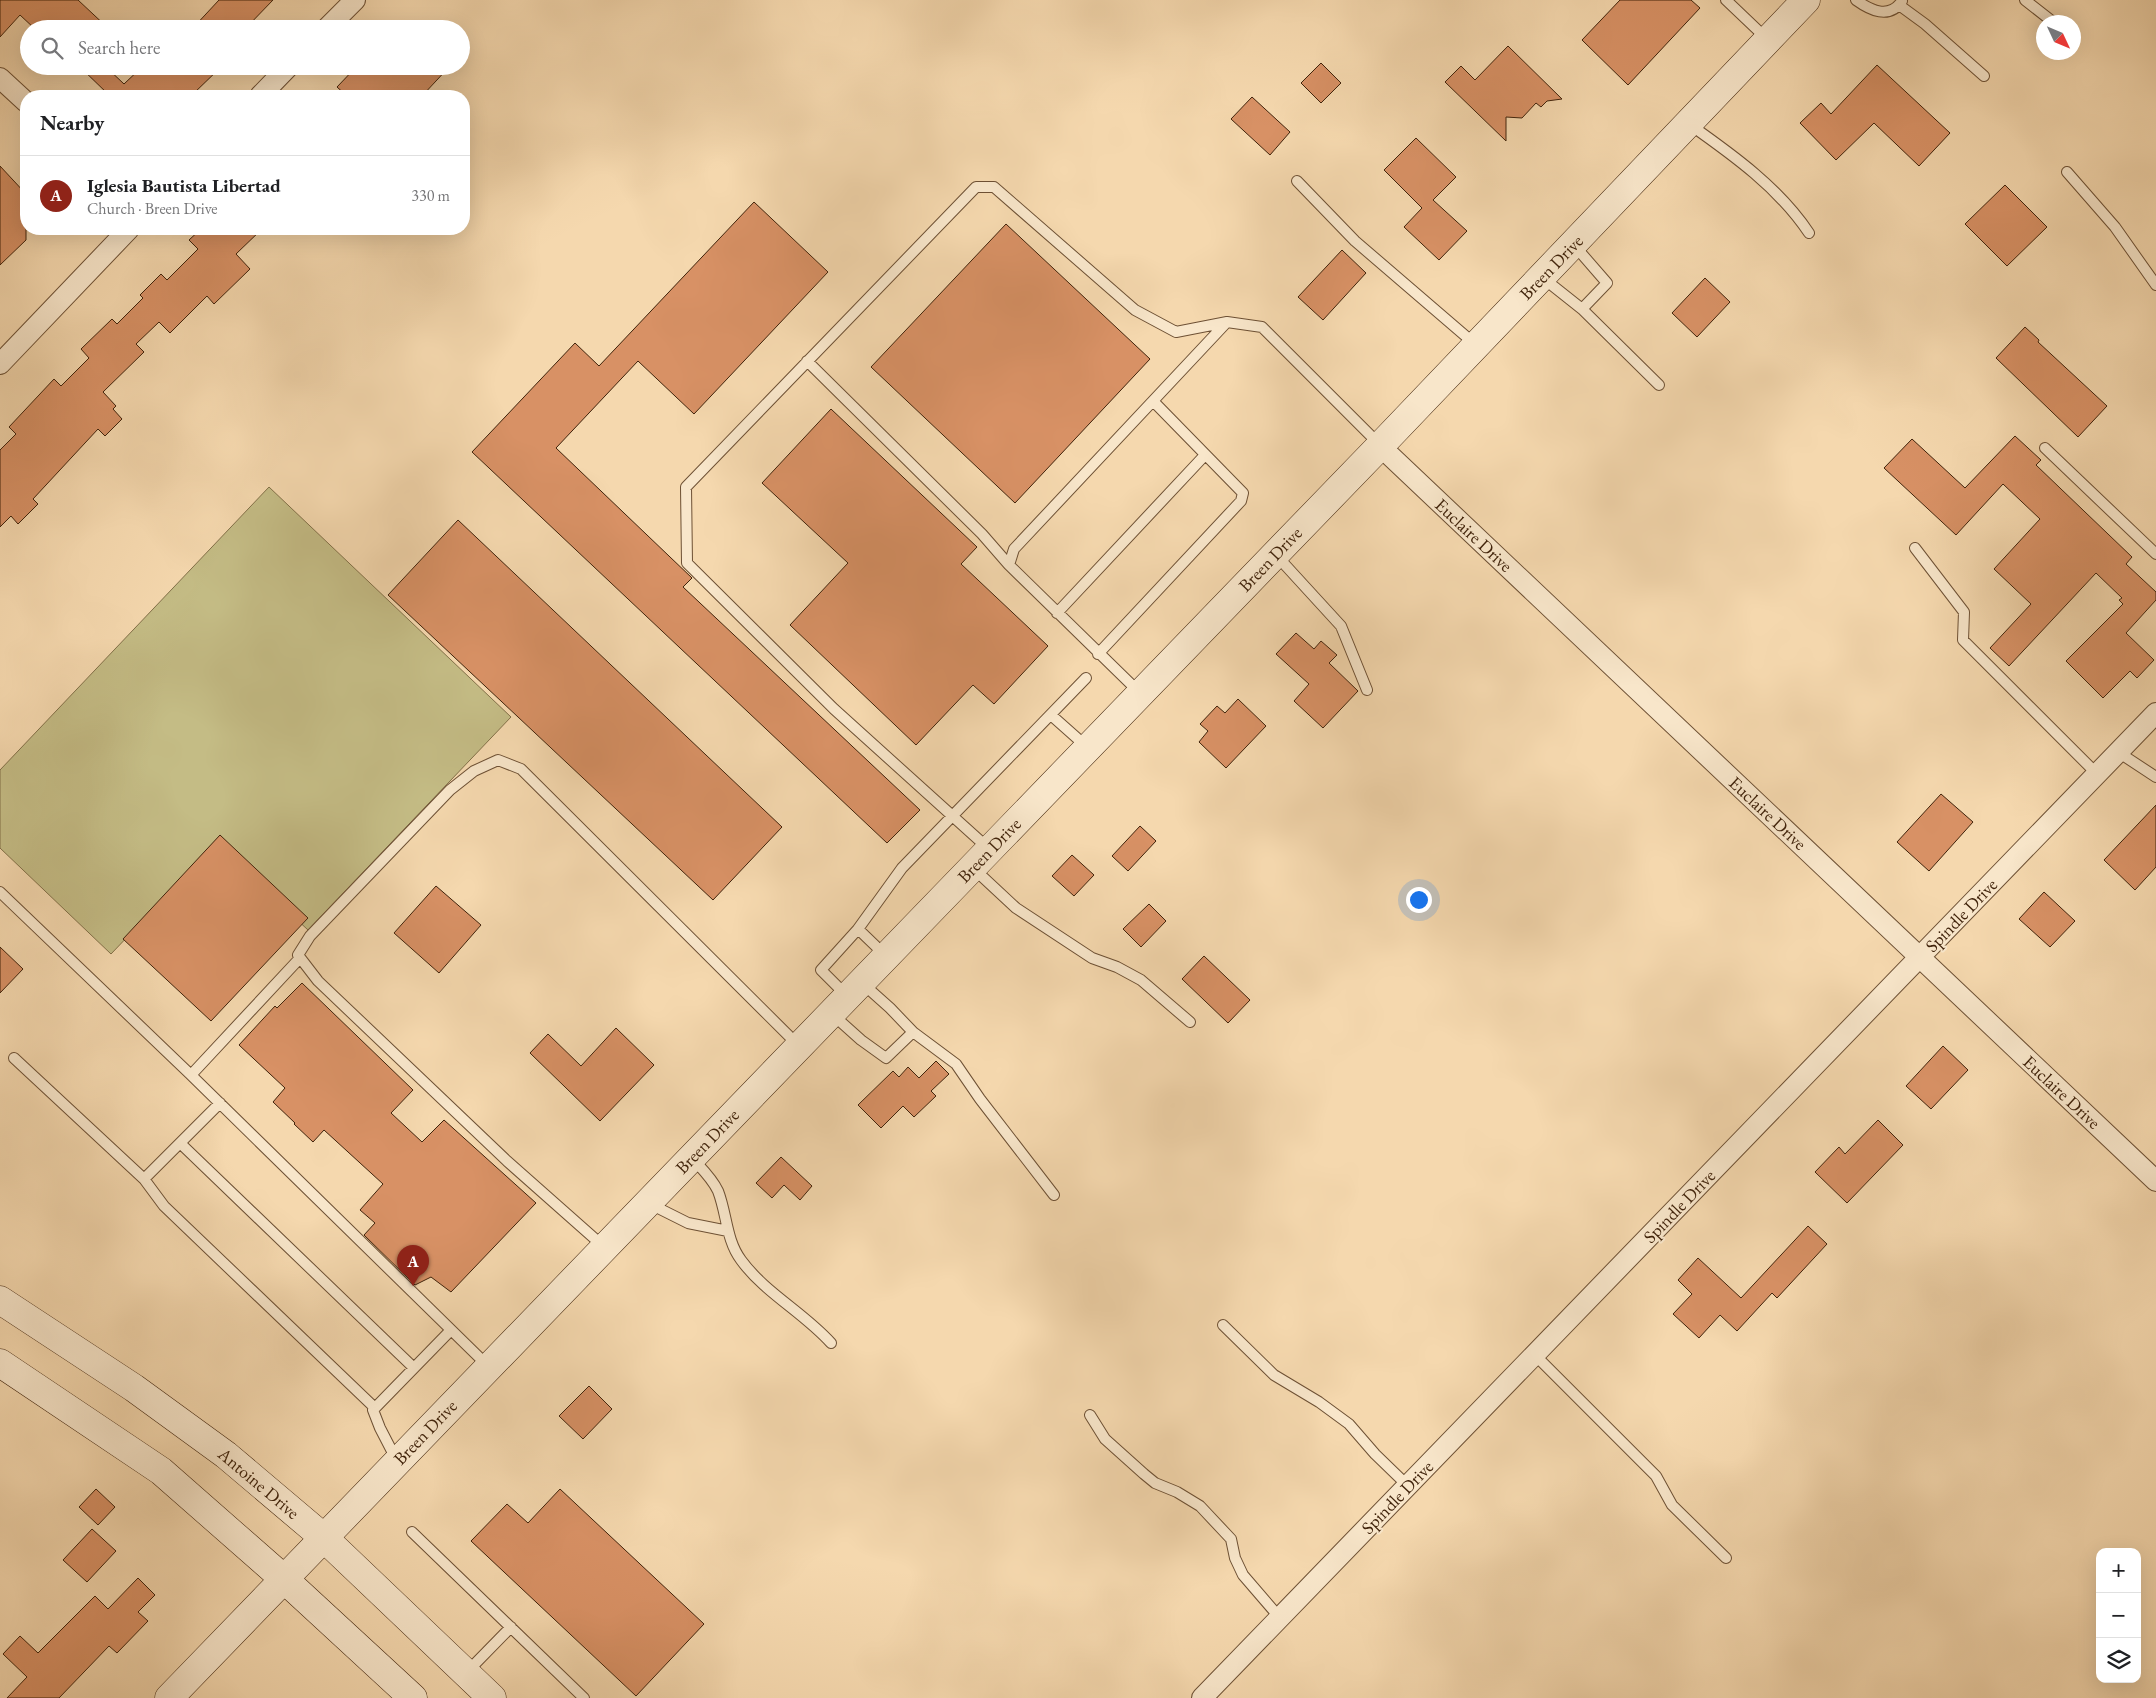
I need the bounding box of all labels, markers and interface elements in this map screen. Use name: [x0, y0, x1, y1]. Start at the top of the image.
north arrow: [2036, 15, 2081, 60]
search box: [20, 20, 470, 75]
icon: search: [38, 34, 66, 62]
text: Search here: [78, 35, 160, 60]
text: Nearby: [40, 109, 104, 136]
text: Iglesia Bautista Libertad: [87, 173, 281, 198]
text: A: [50, 185, 62, 206]
text: 330 m: [411, 185, 450, 206]
text: Church · Breen Drive: [87, 198, 218, 219]
street label: Breen Drive: [1514, 230, 1588, 304]
street label: Euclaire Drive: [1430, 493, 1518, 577]
street label: Breen Drive: [1233, 522, 1307, 596]
street label: Euclaire Drive: [1724, 771, 1812, 855]
street label: Breen Drive: [952, 813, 1026, 887]
street label: Spindle Drive: [1920, 873, 2002, 957]
your location: [1406, 887, 1432, 913]
street label: Euclaire Drive: [2018, 1050, 2106, 1134]
street label: Breen Drive: [670, 1104, 744, 1178]
street label: Spindle Drive: [1638, 1164, 1720, 1248]
pin: A: [397, 1245, 429, 1286]
street label: Breen Drive: [388, 1395, 462, 1469]
street label: Antoine Drive: [213, 1442, 305, 1524]
street label: Spindle Drive: [1356, 1455, 1438, 1539]
map controls: [2096, 1548, 2141, 1683]
button: +: [2096, 1548, 2141, 1593]
button: −: [2096, 1593, 2141, 1638]
button: layers: [2096, 1638, 2141, 1683]

